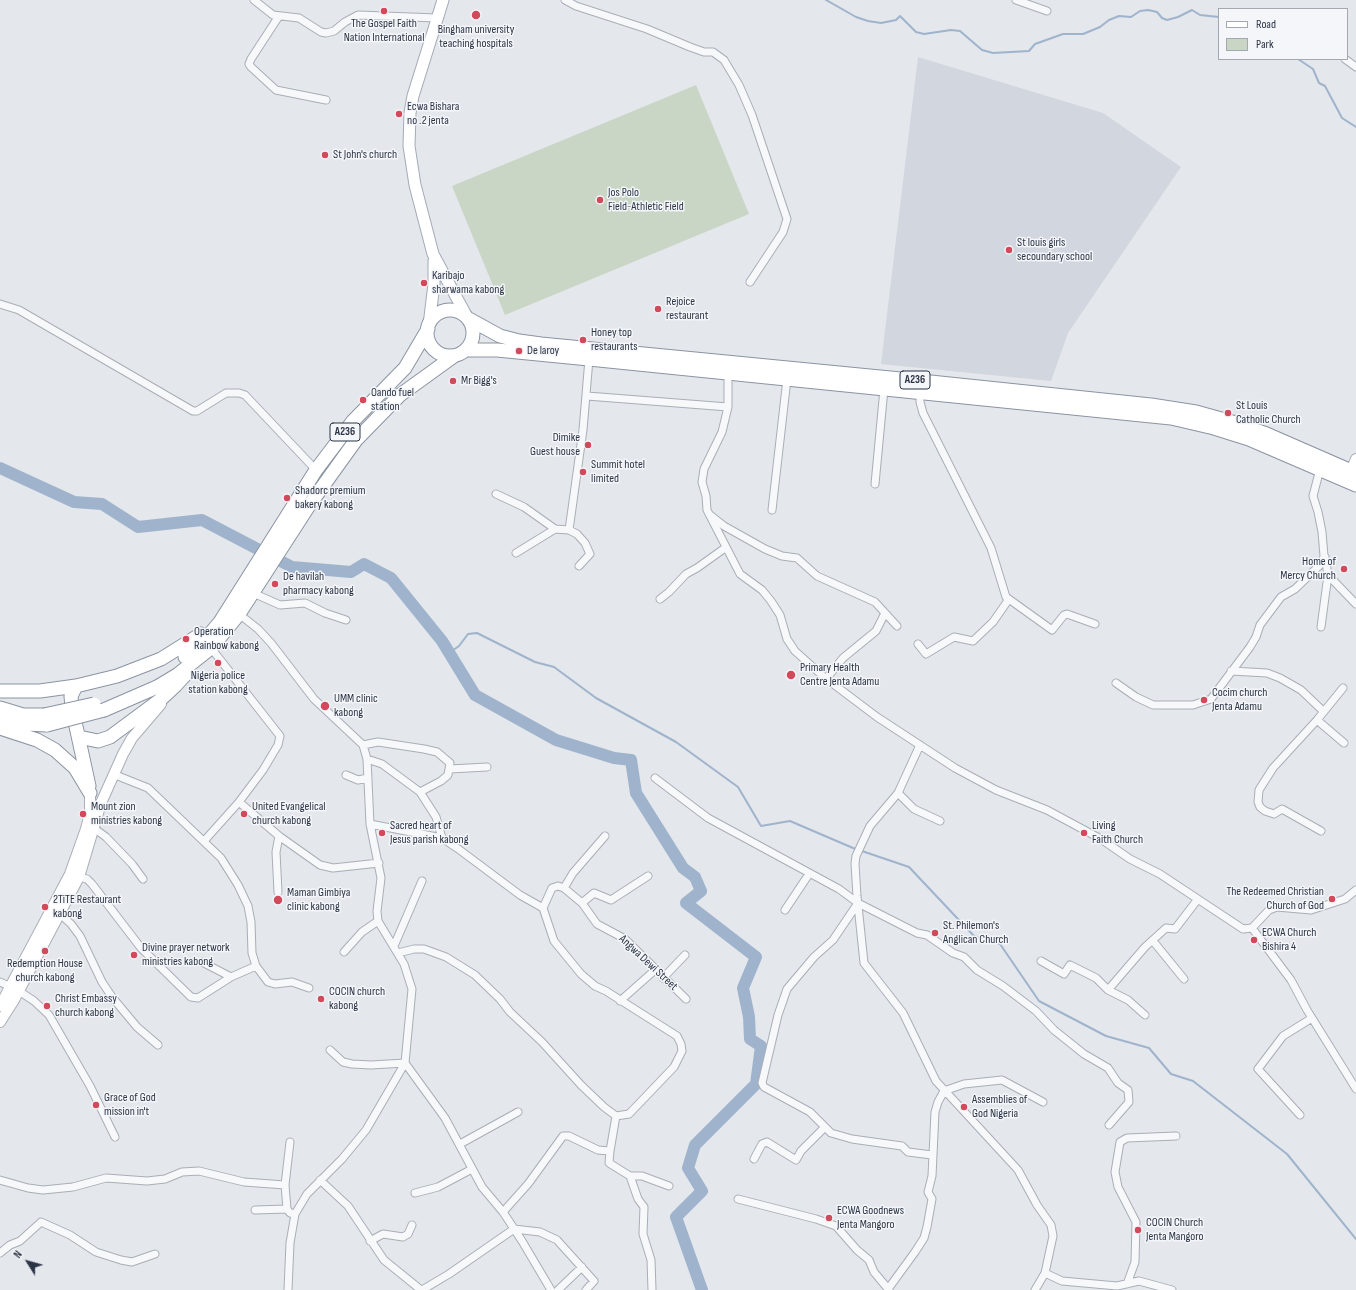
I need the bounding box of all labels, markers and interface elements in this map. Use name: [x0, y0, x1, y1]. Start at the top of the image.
marker: The Gospel Faith Nation International: [379, 6, 389, 16]
legend: [1218, 8, 1348, 60]
marker: Bingham university teaching hospitals: [470, 9, 482, 21]
place label: The Gospel Faith Nation International: [344, 17, 424, 45]
text: Road: [1256, 17, 1276, 32]
place label: Bingham university teaching hospitals: [438, 23, 514, 51]
text: Park: [1256, 37, 1274, 52]
place label: Ecwa Bishara no .2 jenta: [407, 100, 459, 128]
marker: Ecwa Bishara no .2 jenta: [394, 109, 404, 119]
place label: St John's church: [333, 148, 397, 162]
marker: St John's church: [320, 150, 330, 160]
place label: Jos Polo Field-Athletic Field: [608, 186, 684, 214]
marker: Jos Polo Field-Athletic Field: [595, 195, 605, 205]
place label: St louis girls secoundary school: [1017, 236, 1092, 264]
marker: St louis girls secoundary school: [1004, 245, 1014, 255]
place label: Karibajo sharwama kabong: [432, 269, 504, 297]
marker: Karibajo sharwama kabong: [419, 278, 429, 288]
place label: Rejoice restaurant: [666, 295, 708, 323]
marker: Rejoice restaurant: [653, 304, 663, 314]
place label: Honey top restaurants: [591, 326, 638, 354]
marker: Honey top restaurants: [578, 335, 588, 345]
place label: De laroy: [527, 344, 559, 358]
marker: De laroy: [514, 346, 524, 356]
road number: A236: [900, 371, 930, 389]
place label: Mr Bigg's: [461, 374, 497, 388]
marker: Mr Bigg's: [448, 376, 458, 386]
place label: Oando fuel station: [371, 386, 414, 414]
marker: Oando fuel station: [358, 395, 368, 405]
place label: St Louis Catholic Church: [1236, 399, 1301, 427]
marker: St Louis Catholic Church: [1223, 408, 1233, 418]
road number: A236: [330, 423, 360, 441]
place label: Dimike Guest house: [530, 431, 580, 459]
marker: Dimike Guest house: [583, 440, 593, 450]
place label: Summit hotel limited: [591, 458, 645, 486]
marker: Summit hotel limited: [578, 467, 588, 477]
place label: Shadorc premium bakery kabong: [295, 484, 366, 512]
marker: Shadorc premium bakery kabong: [282, 493, 292, 503]
place label: Home of Mercy Church: [1280, 555, 1336, 583]
marker: Home of Mercy Church: [1339, 564, 1349, 574]
place label: De havilah pharmacy kabong: [283, 570, 354, 598]
marker: De havilah pharmacy kabong: [270, 579, 280, 589]
place label: Operation Rainbow kabong: [194, 625, 259, 653]
marker: Operation Rainbow kabong: [181, 634, 191, 644]
marker: Nigeria police station kabong: [213, 658, 223, 668]
place label: Primary Health Centre Jenta Adamu: [800, 661, 879, 689]
place label: Nigeria police station kabong: [188, 669, 248, 697]
marker: Primary Health Centre Jenta Adamu: [785, 669, 797, 681]
place label: Cocim church Jenta Adamu: [1212, 686, 1267, 714]
place label: UMM clinic kabong: [334, 692, 378, 720]
marker: Cocim church Jenta Adamu: [1199, 695, 1209, 705]
marker: UMM clinic kabong: [319, 700, 331, 712]
place label: Mount zion ministries kabong: [91, 800, 162, 828]
place label: United Evangelical church kabong: [252, 800, 326, 828]
marker: Mount zion ministries kabong: [78, 809, 88, 819]
marker: United Evangelical church kabong: [239, 809, 249, 819]
place label: Sacred heart of Jesus parish kabong: [390, 819, 469, 847]
place label: Living Faith Church: [1092, 819, 1143, 847]
marker: Sacred heart of Jesus parish kabong: [377, 828, 387, 838]
marker: Living Faith Church: [1079, 828, 1089, 838]
place label: The Redeemed Christian Church of God: [1226, 885, 1324, 913]
place label: Maman Gimbiya clinic kabong: [287, 886, 350, 914]
place label: 2TiTE Restaurant kabong: [53, 893, 121, 921]
marker: Maman Gimbiya clinic kabong: [272, 894, 284, 906]
marker: The Redeemed Christian Church of God: [1327, 894, 1337, 904]
marker: 2TiTE Restaurant kabong: [40, 902, 50, 912]
place label: St. Philemon's Anglican Church: [943, 919, 1008, 947]
place label: ECWA Church Bishira 4: [1262, 926, 1316, 954]
marker: St. Philemon's Anglican Church: [930, 928, 940, 938]
street label: Angwa Dewi Street: [616, 932, 680, 994]
marker: ECWA Church Bishira 4: [1249, 935, 1259, 945]
place label: Divine prayer network ministries kabong: [142, 941, 230, 969]
marker: Redemption House church kabong: [40, 946, 50, 956]
marker: Divine prayer network ministries kabong: [129, 950, 139, 960]
place label: Redemption House church kabong: [7, 957, 83, 985]
place label: COCIN church kabong: [329, 985, 385, 1013]
place label: Christ Embassy church kabong: [55, 992, 117, 1020]
marker: COCIN church kabong: [316, 994, 326, 1004]
marker: Christ Embassy church kabong: [42, 1001, 52, 1011]
place label: Grace of God mission in't: [104, 1091, 156, 1119]
place label: Assemblies of God Nigeria: [972, 1093, 1027, 1121]
marker: Grace of God mission in't: [91, 1100, 101, 1110]
marker: Assemblies of God Nigeria: [959, 1102, 969, 1112]
place label: ECWA Goodnews Jenta Mangoro: [837, 1204, 904, 1232]
marker: ECWA Goodnews Jenta Mangoro: [824, 1213, 834, 1223]
place label: COCIN Church Jenta Mangoro: [1146, 1216, 1203, 1244]
marker: COCIN Church Jenta Mangoro: [1133, 1225, 1143, 1235]
north arrow: [8, 1242, 48, 1282]
text: N: [11, 1248, 25, 1261]

